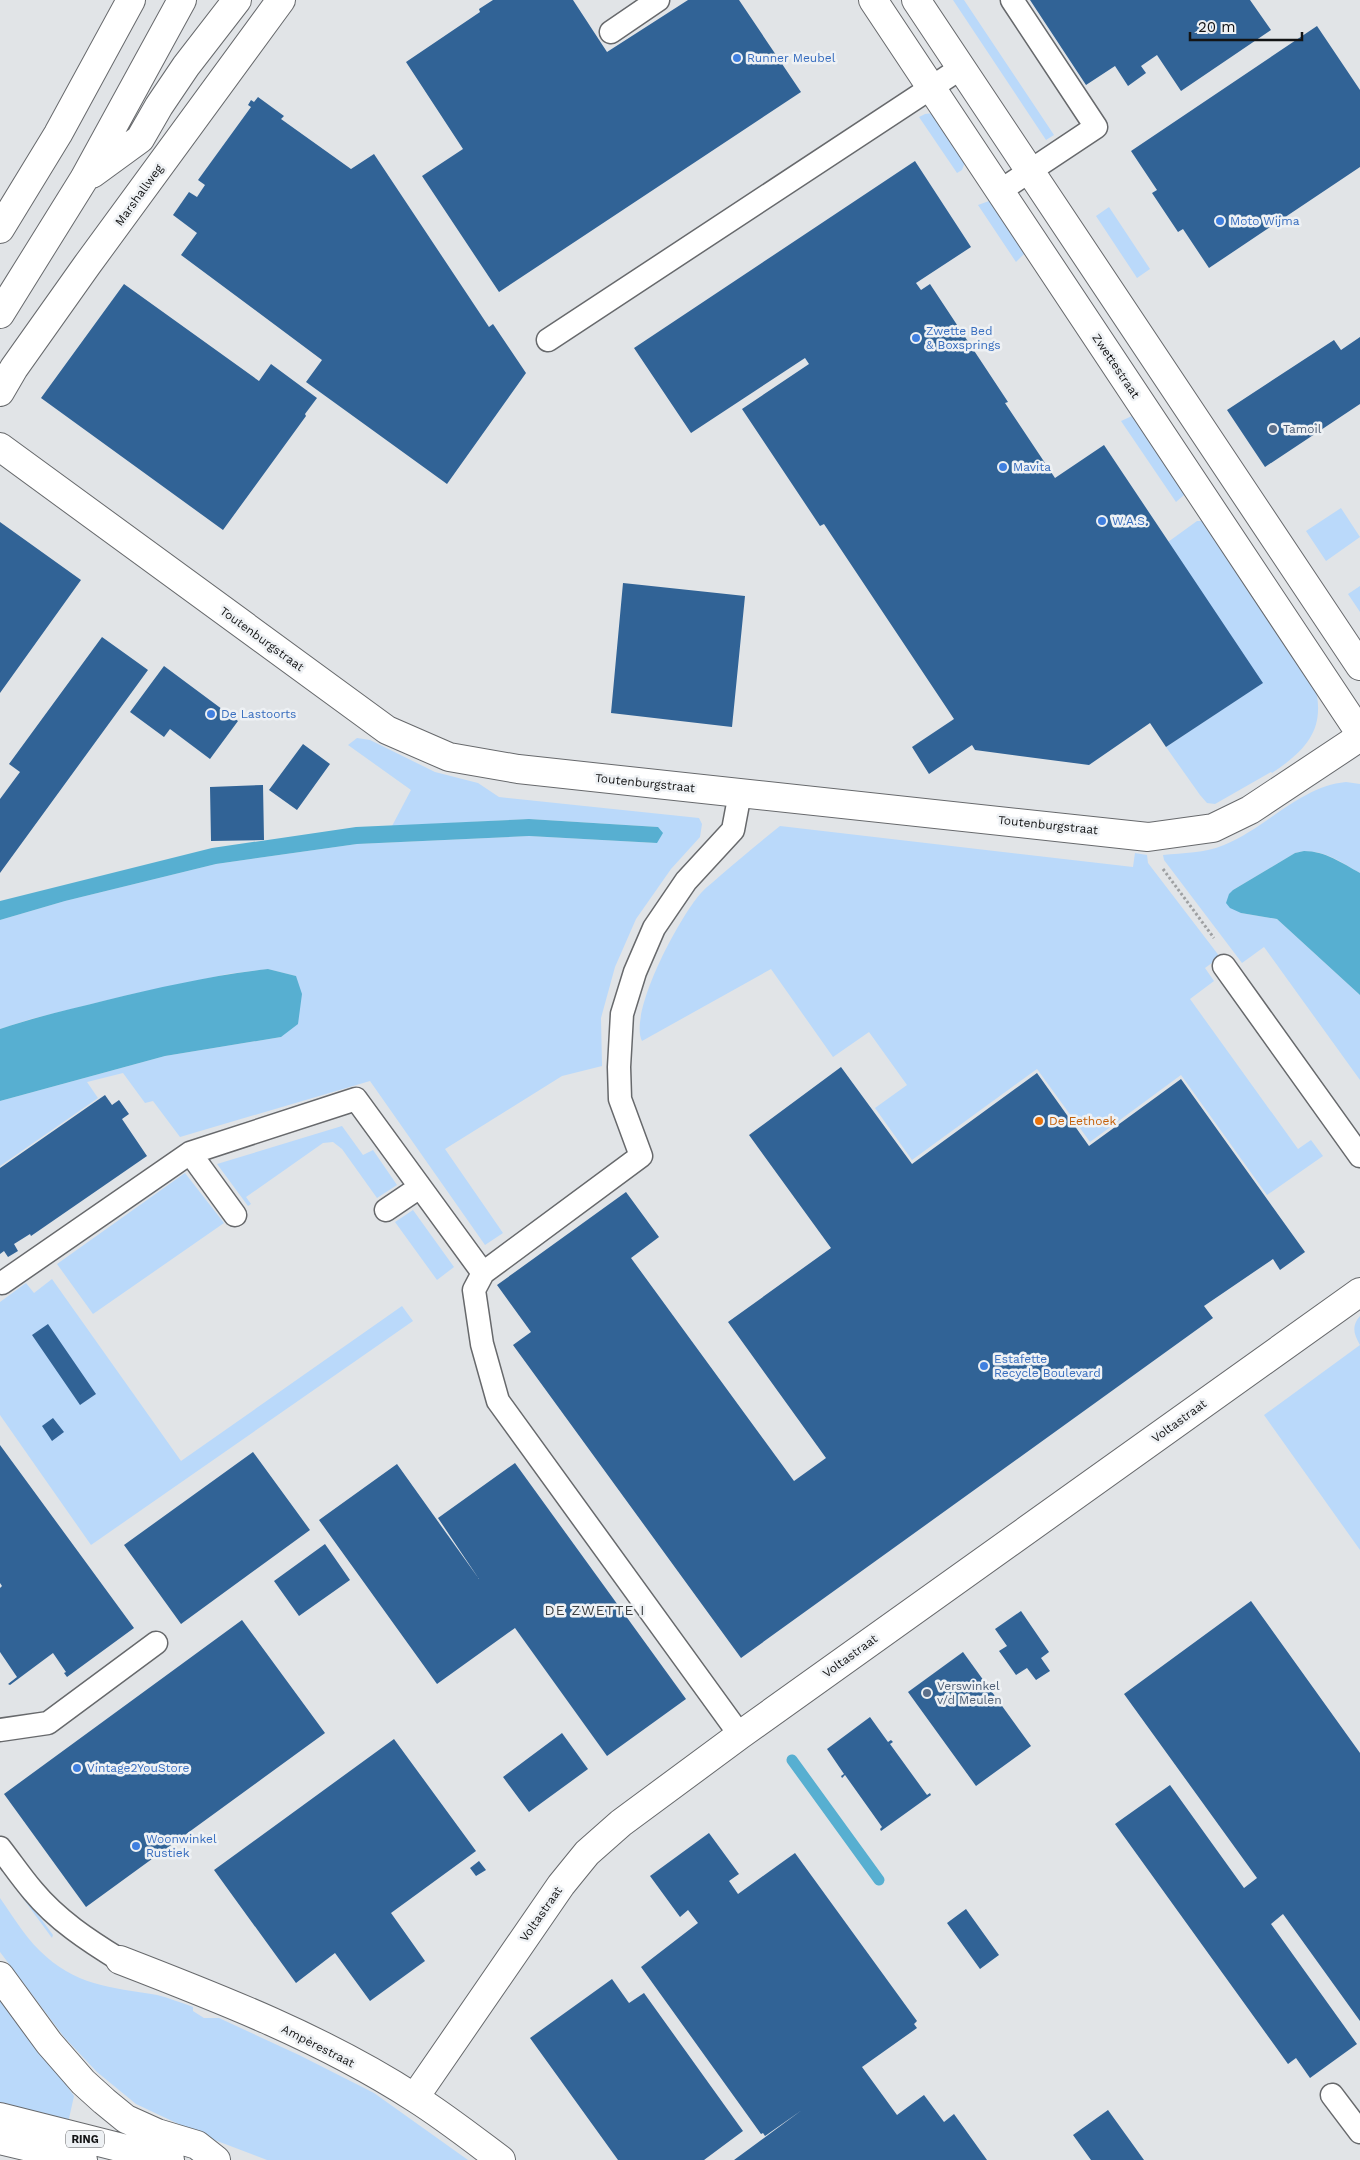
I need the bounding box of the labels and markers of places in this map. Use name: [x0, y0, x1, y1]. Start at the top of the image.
place label: Runner Meubel: [747, 51, 836, 65]
marker: Runner Meubel: [731, 52, 743, 64]
place label: Moto Wijma: [1230, 214, 1300, 228]
marker: Moto Wijma: [1214, 215, 1226, 227]
place label: Zwette Bed & Boxsprings: [926, 324, 1001, 352]
marker: Zwette Bed & Boxsprings: [910, 332, 922, 344]
place label: Tamoil: [1283, 422, 1322, 436]
marker: Tamoil: [1267, 423, 1279, 435]
place label: Mavita: [1013, 460, 1051, 474]
marker: Mavita: [997, 461, 1009, 473]
place label: W.A.S.: [1112, 514, 1148, 528]
marker: W.A.S.: [1096, 515, 1108, 527]
place label: De Lastoorts: [221, 707, 296, 721]
marker: De Lastoorts: [205, 708, 217, 720]
place label: De Eethoek: [1049, 1114, 1116, 1128]
marker: De Eethoek: [1033, 1115, 1045, 1127]
place label: Estafette Recycle Boulevard: [994, 1352, 1101, 1380]
marker: Estafette Recycle Boulevard: [978, 1360, 990, 1372]
place label: Verswinkel v/d Meulen: [937, 1679, 1002, 1707]
marker: Verswinkel v/d Meulen: [921, 1687, 933, 1699]
place label: Vintage2YouStore: [87, 1761, 190, 1775]
marker: Vintage2YouStore: [71, 1762, 83, 1774]
place label: Woonwinkel Rustiek: [146, 1832, 217, 1860]
marker: Woonwinkel Rustiek: [130, 1840, 142, 1852]

